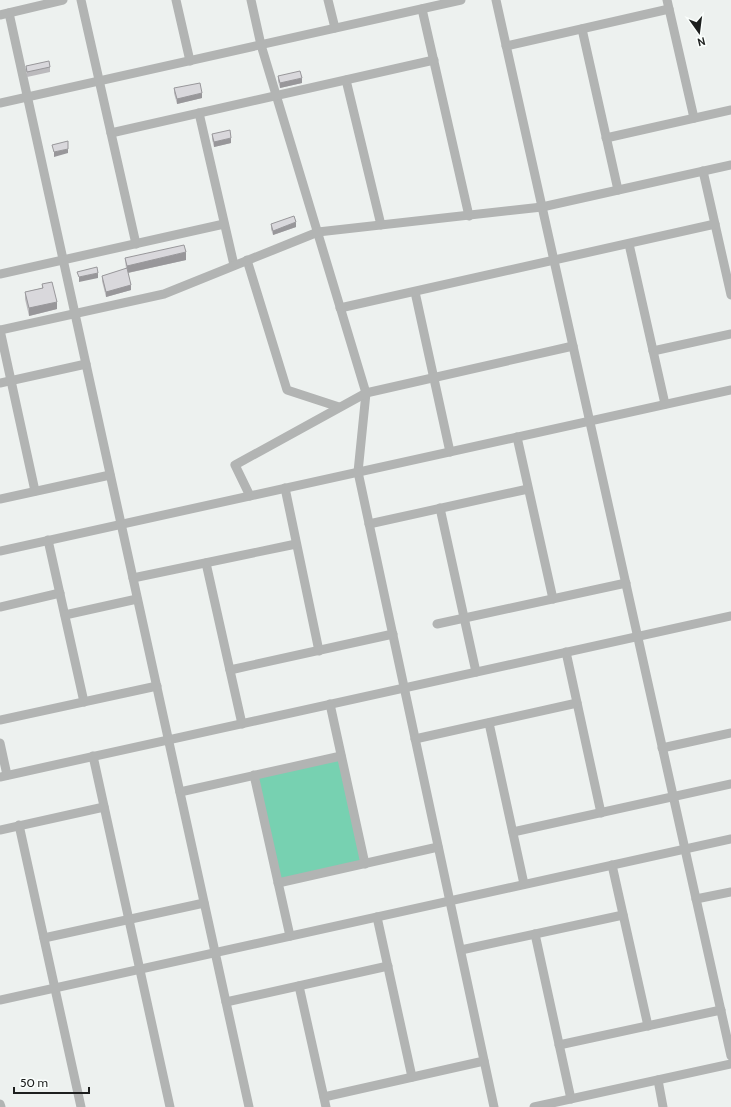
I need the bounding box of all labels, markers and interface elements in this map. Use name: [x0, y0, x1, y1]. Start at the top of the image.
north arrow: [679, 12, 719, 52]
text: N: [696, 34, 707, 49]
scale bar: [14, 1069, 89, 1095]
text: 50 m: [20, 1075, 48, 1090]

